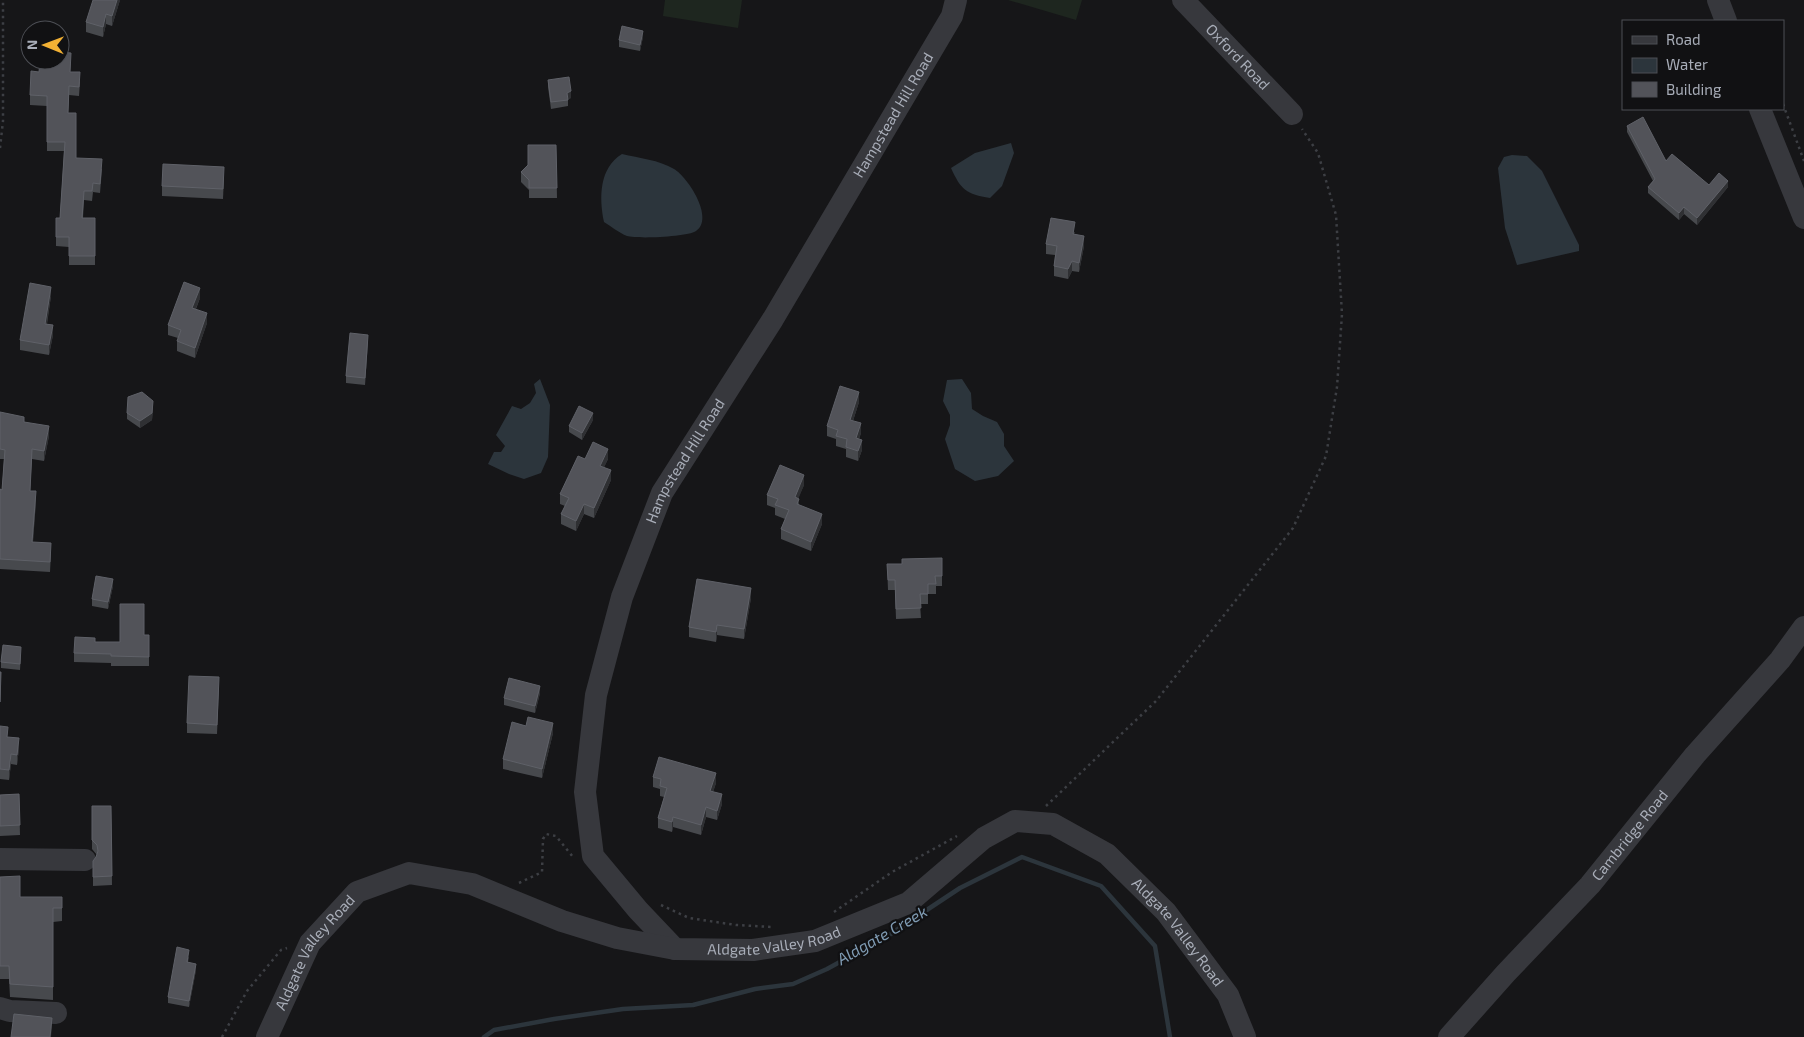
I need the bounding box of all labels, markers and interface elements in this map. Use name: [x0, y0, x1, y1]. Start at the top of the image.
north arrow: [20, 20, 70, 70]
street label: Oxford Road: [1203, 20, 1274, 93]
legend: [1622, 20, 1784, 110]
text: Road: [1666, 30, 1701, 48]
text: N: [23, 40, 40, 50]
street label: Hampstead Hill Road: [849, 49, 936, 180]
text: Water: [1666, 55, 1708, 73]
text: Building: [1666, 80, 1722, 98]
street label: Hampstead Hill Road: [641, 395, 728, 526]
street label: Cambridge Road: [1587, 786, 1671, 884]
street label: Aldgate Valley Road: [1129, 874, 1228, 989]
street label: Aldgate Valley Road: [271, 890, 358, 1013]
water label: Aldgate Creek: [832, 901, 930, 969]
street label: Aldgate Valley Road: [707, 922, 843, 958]

